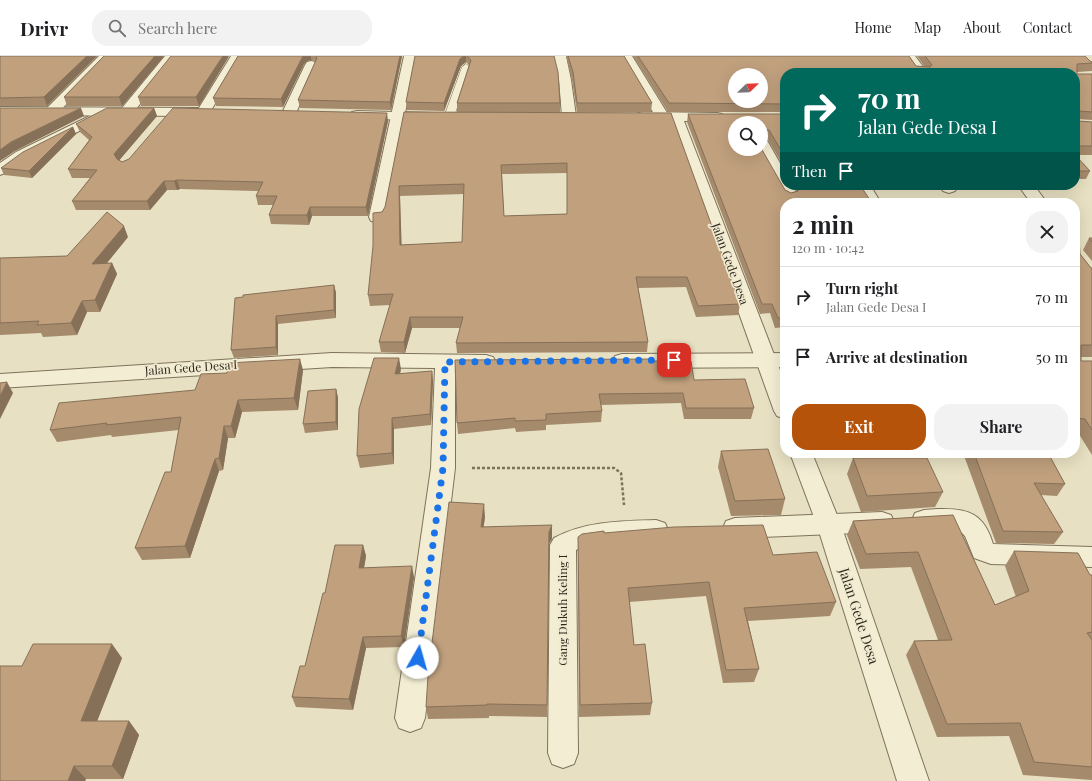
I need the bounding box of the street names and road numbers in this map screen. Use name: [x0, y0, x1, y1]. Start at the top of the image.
street label: Jalan Gede Desa: [708, 220, 753, 307]
street label: Jalan Gede Desa I: [143, 356, 238, 378]
street label: Gang Dukuh Keling I: [554, 554, 570, 666]
street label: Jalan Gede Desa: [835, 564, 884, 666]

